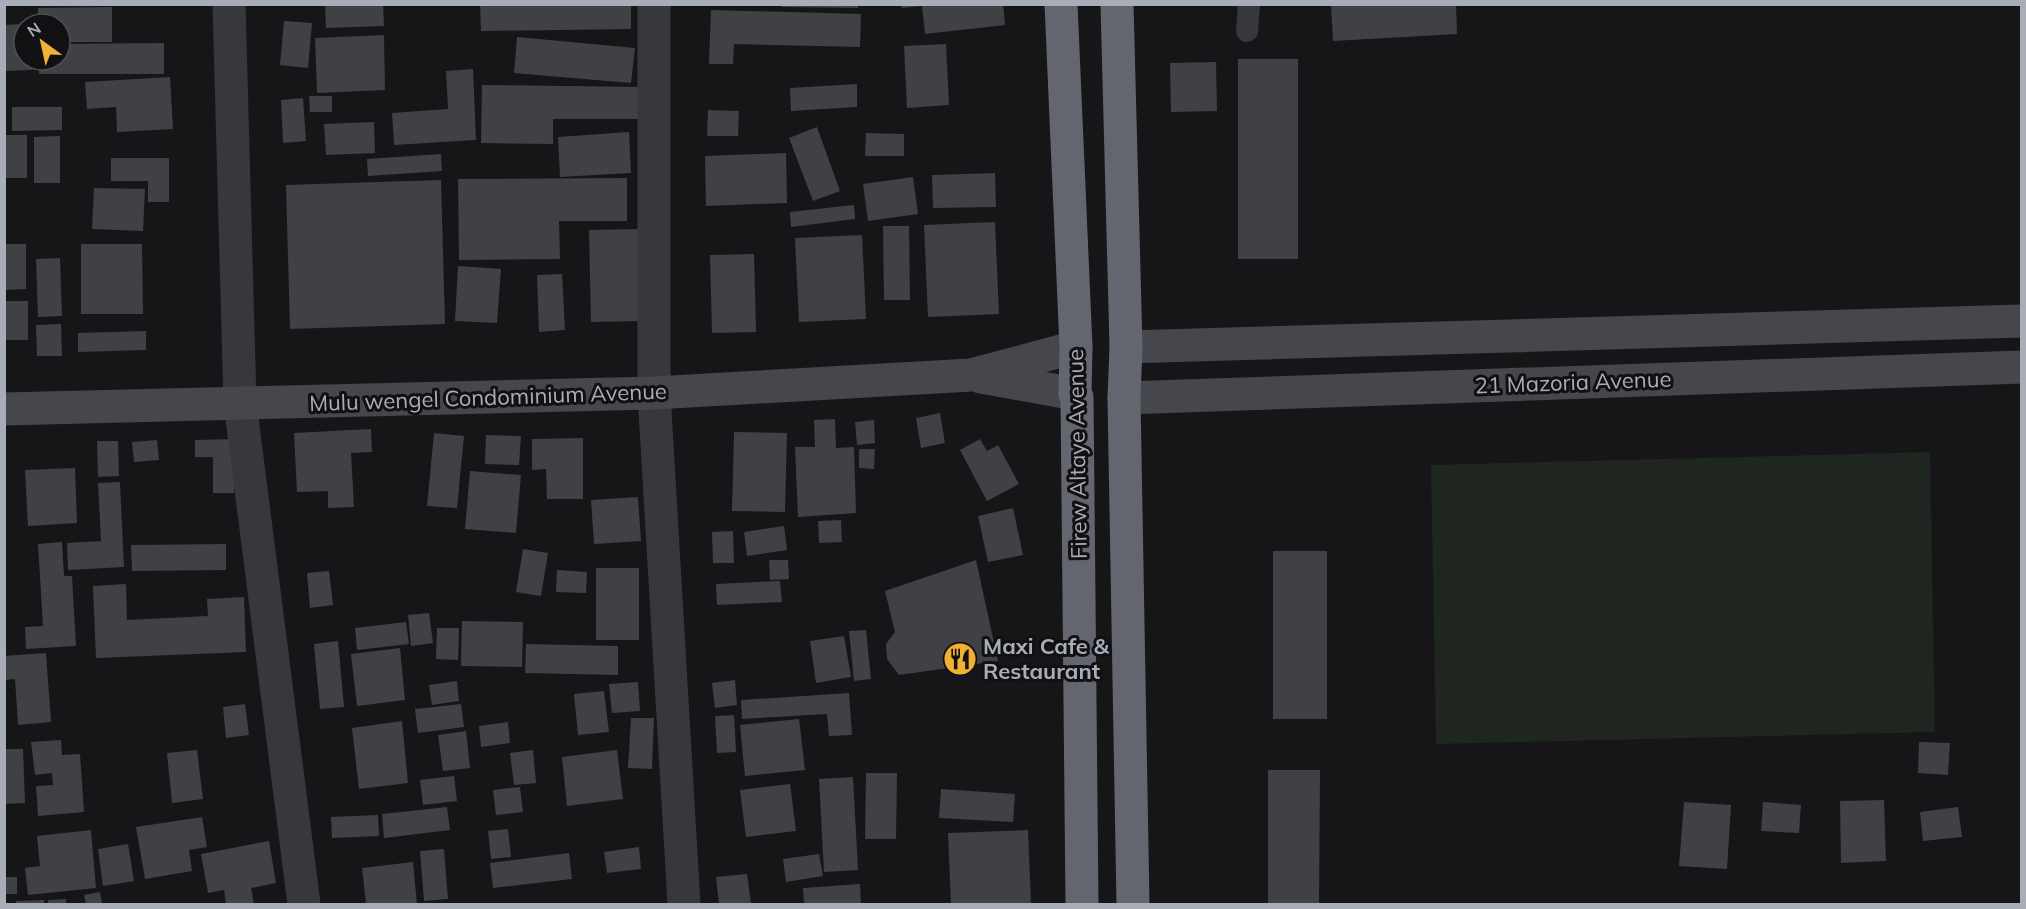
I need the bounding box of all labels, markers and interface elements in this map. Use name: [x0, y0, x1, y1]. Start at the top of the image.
north arrow: [12, 12, 72, 72]
text: N: [23, 18, 44, 41]
street label: Firew Altaye Avenue: [1061, 349, 1093, 559]
street label: 21 Mazoria Avenue: [1474, 365, 1672, 399]
street label: Mulu wengel Condominium Avenue: [309, 377, 667, 417]
place label: Maxi Cafe & Restaurant: [983, 632, 1110, 685]
restaurant icon: Maxi Cafe & Restaurant: [942, 641, 978, 677]

